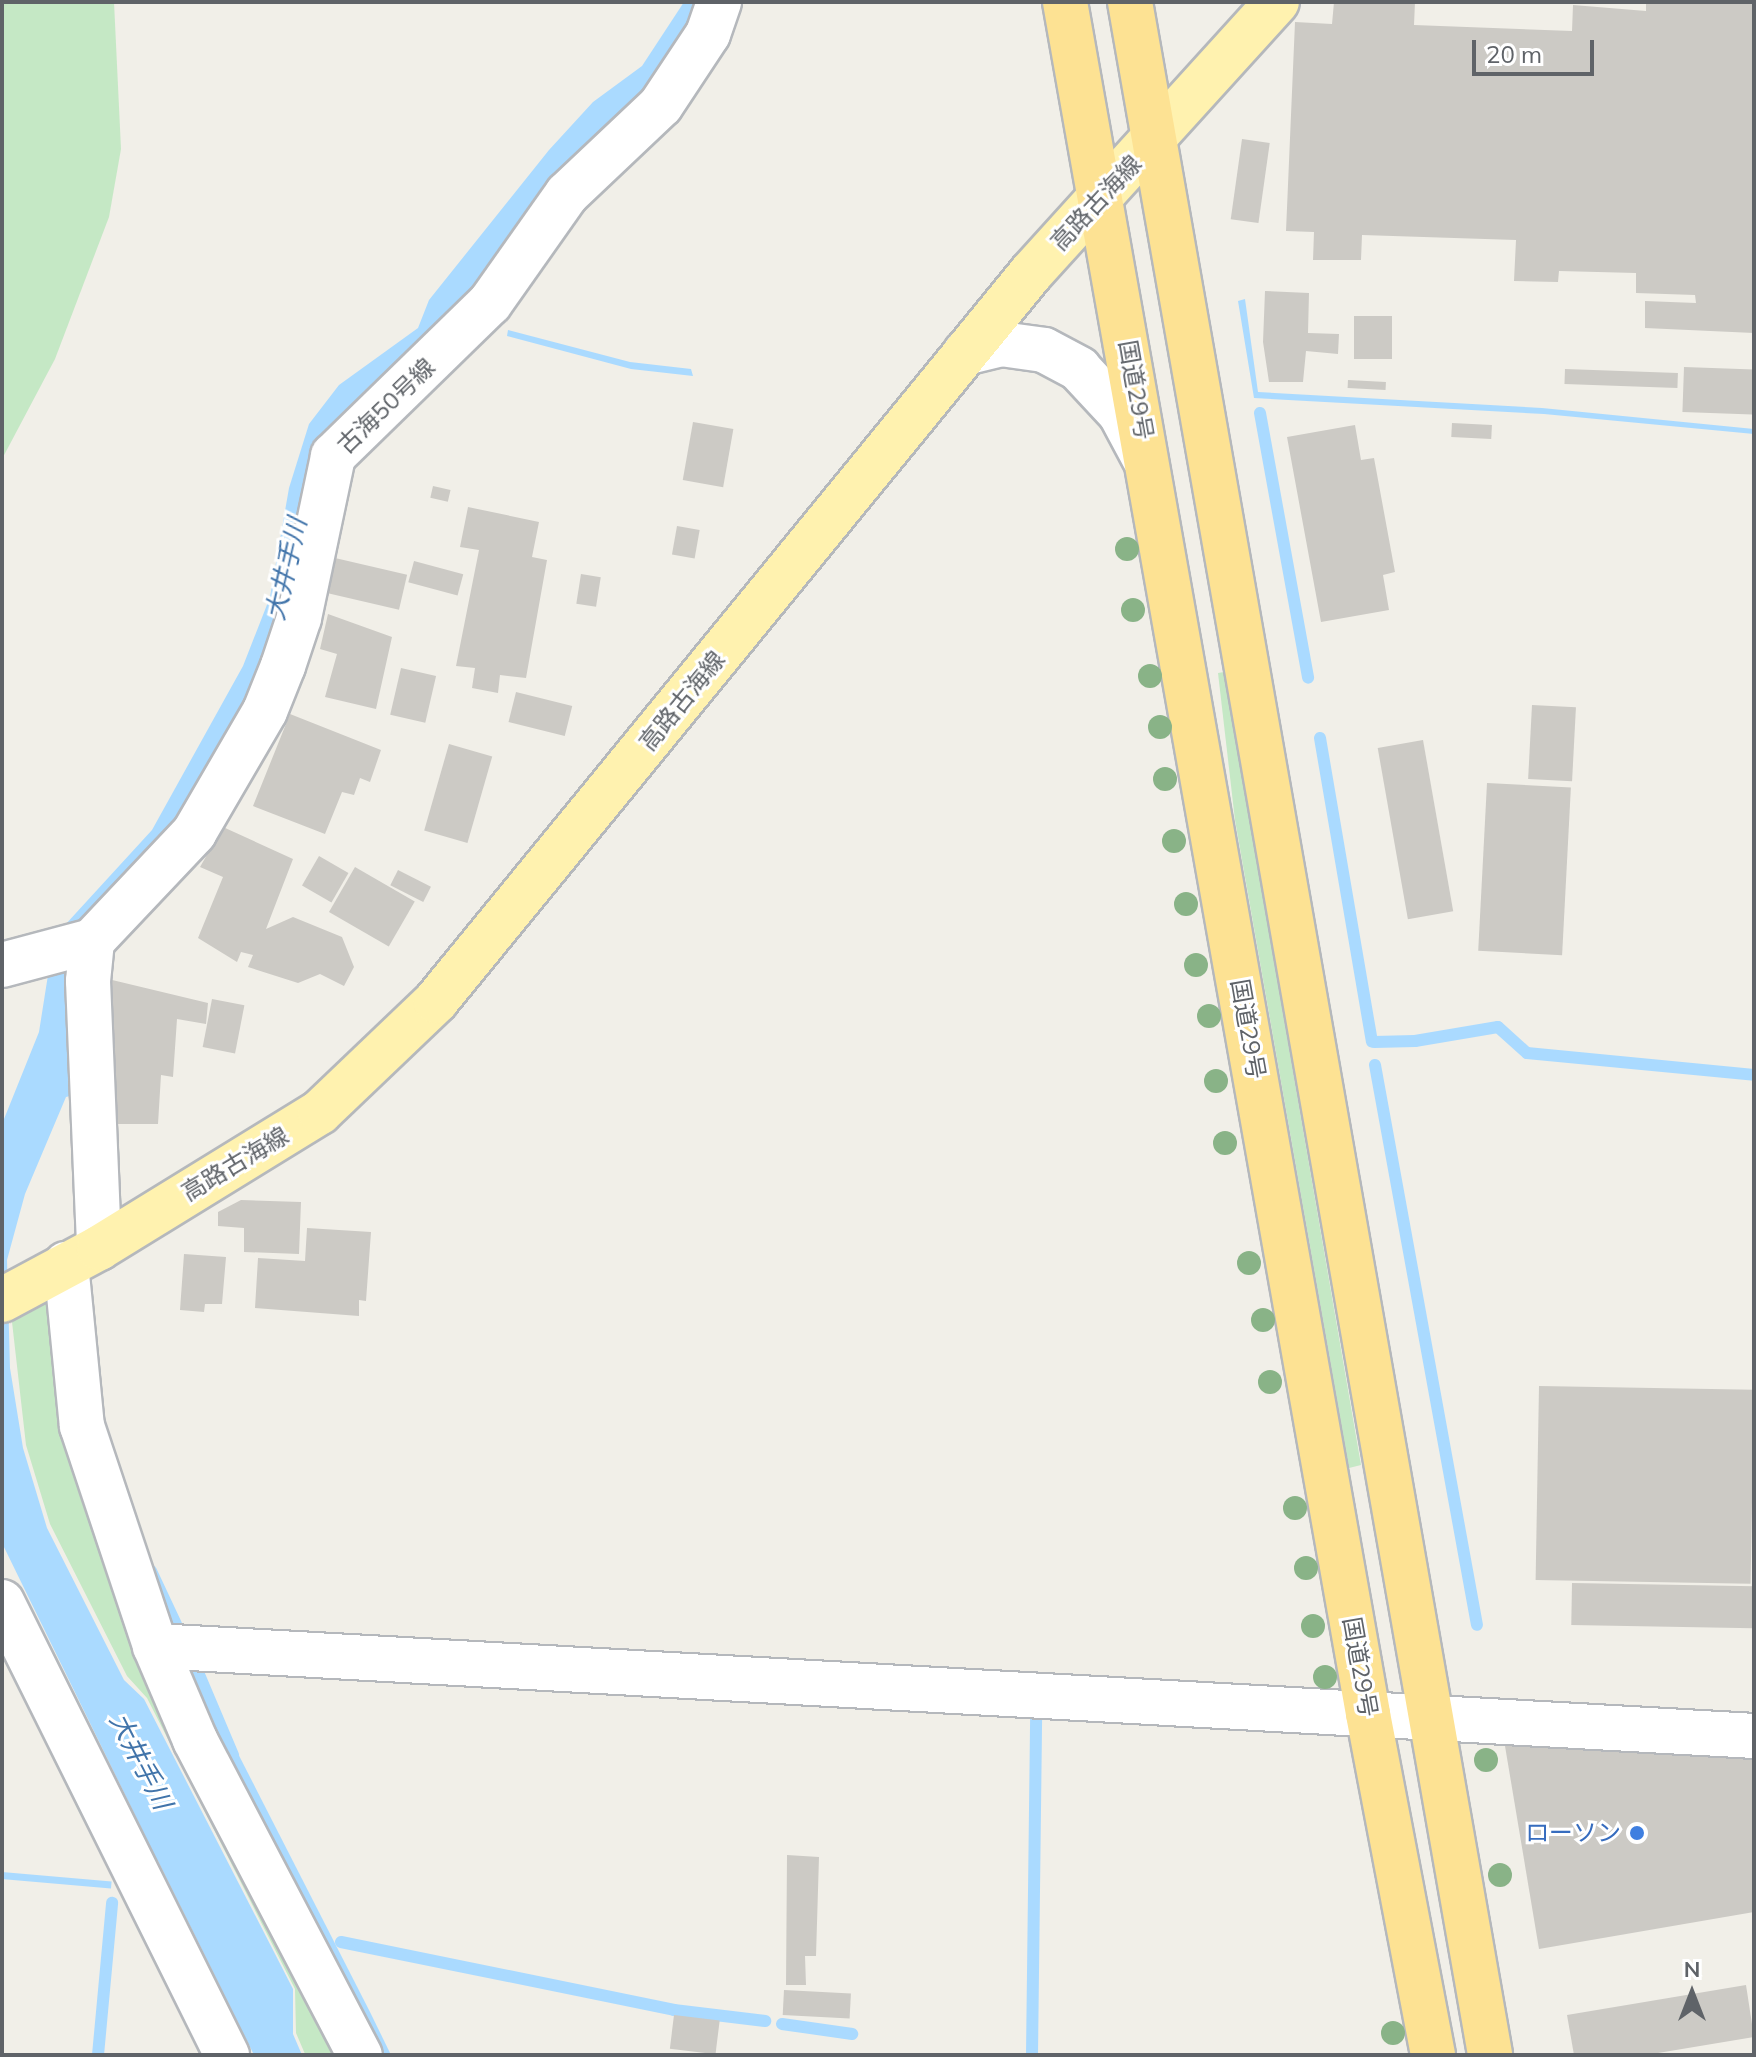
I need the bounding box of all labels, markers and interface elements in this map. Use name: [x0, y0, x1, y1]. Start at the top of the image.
scale bar: [1476, 24, 1598, 74]
text: 20 m: [1486, 39, 1542, 69]
street label: 高路古海線: [1045, 149, 1147, 257]
street label: 国道29号: [1113, 338, 1159, 442]
street label: 古海50号線: [331, 352, 441, 460]
water label: 大井手川: [259, 515, 313, 623]
street label: 高路古海線: [633, 645, 731, 757]
street label: 国道29号: [1225, 977, 1271, 1081]
street label: 高路古海線: [176, 1121, 294, 1207]
street label: 国道29号: [1337, 1615, 1383, 1719]
water label: 大井手川: [103, 1708, 179, 1814]
place label: ローソン: [1525, 1819, 1621, 1847]
marker: ローソン: [1628, 1824, 1646, 1842]
north arrow: [1652, 1953, 1732, 2033]
text: N: [1684, 1955, 1700, 1983]

